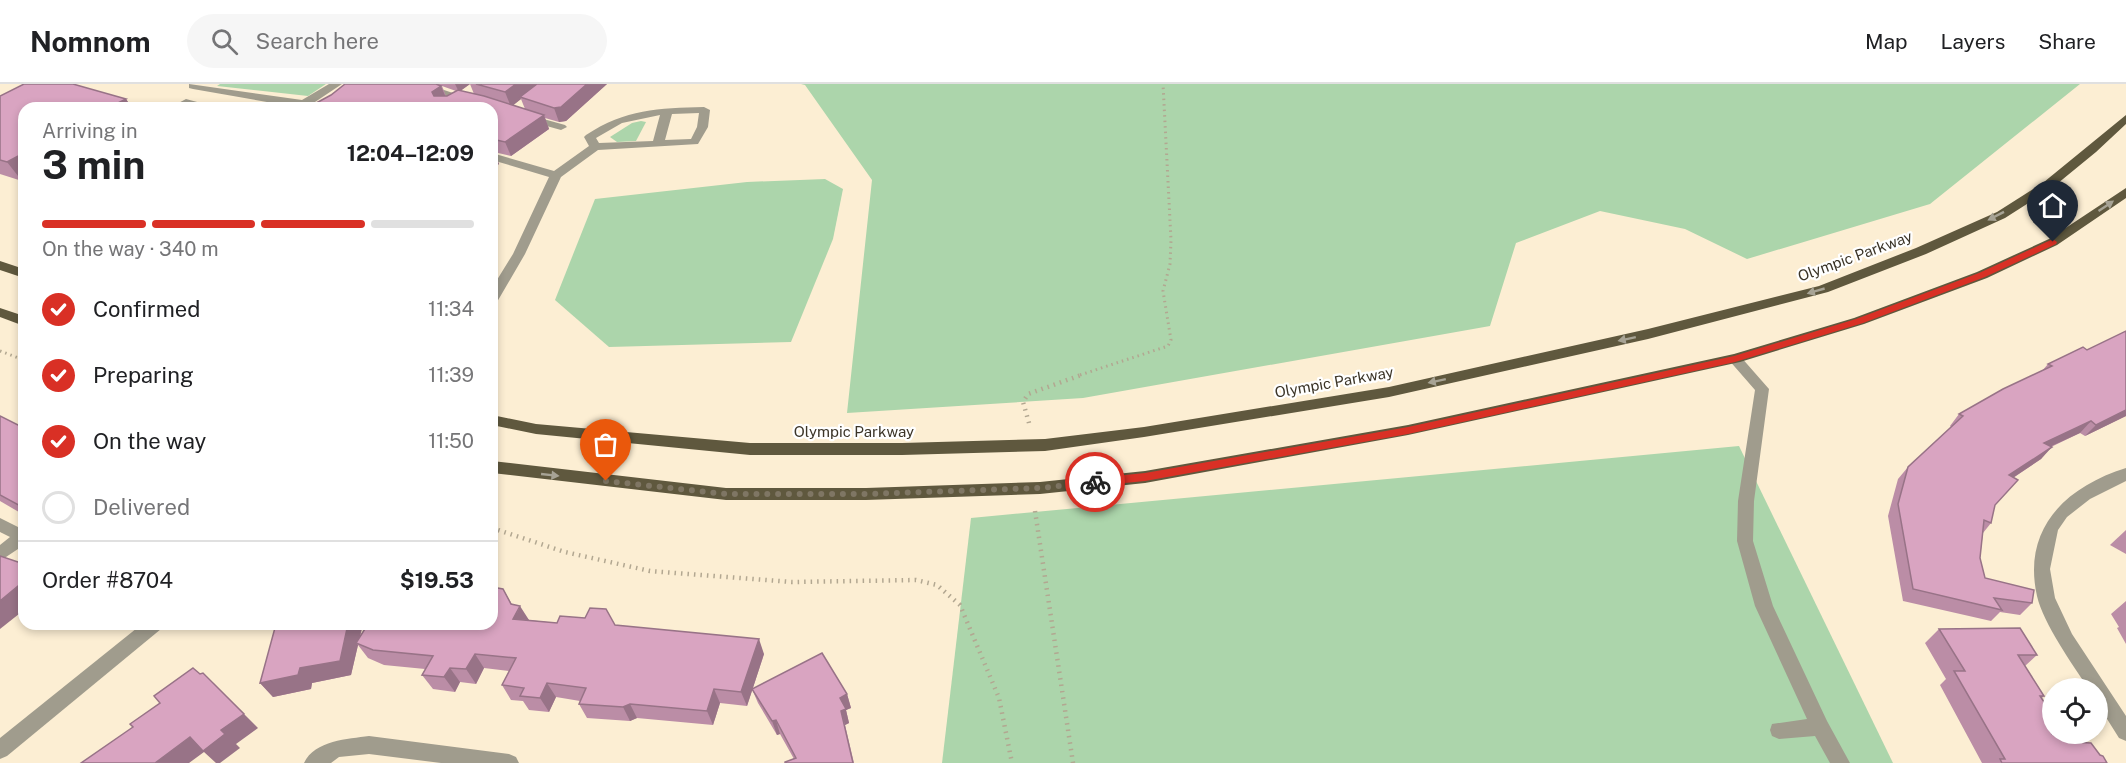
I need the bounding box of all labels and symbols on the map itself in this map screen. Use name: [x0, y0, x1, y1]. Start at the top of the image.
pin: [2027, 180, 2078, 242]
one-way arrow: [2098, 200, 2114, 212]
one-way arrow: [1988, 212, 2005, 221]
street label: Olympic Parkway: [1796, 227, 1914, 285]
one-way arrow: [1807, 286, 1825, 296]
one-way arrow: [1618, 335, 1637, 344]
street label: Olympic Parkway: [1273, 363, 1395, 401]
one-way arrow: [1427, 377, 1446, 386]
pin: [580, 419, 631, 481]
street label: Olympic Parkway: [794, 423, 914, 440]
courier: [1065, 452, 1125, 512]
one-way arrow: [540, 470, 559, 480]

